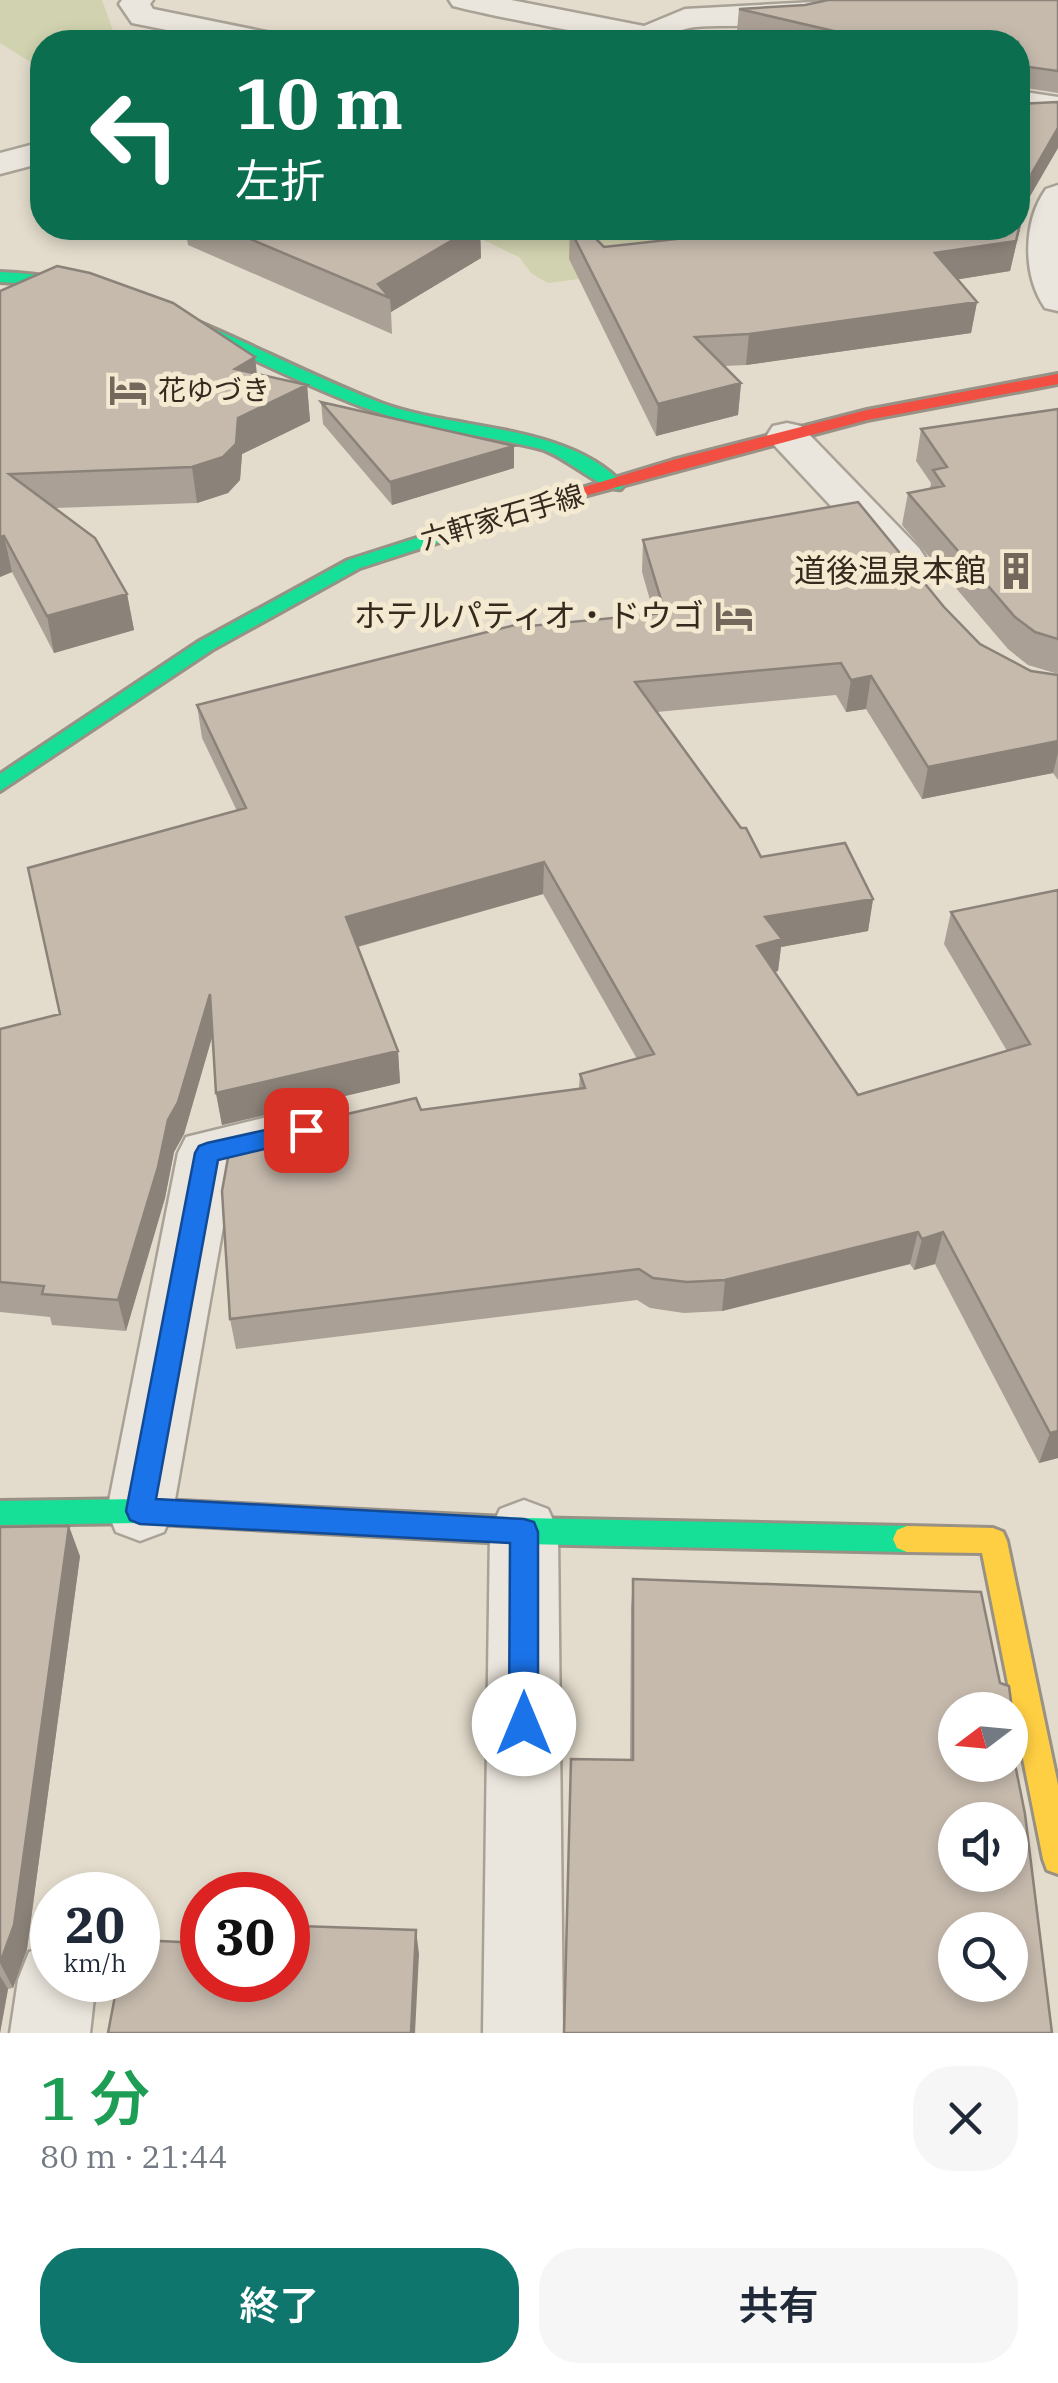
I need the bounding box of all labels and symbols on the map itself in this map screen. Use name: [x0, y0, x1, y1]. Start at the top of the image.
hotel icon: 花ゆづき: [107, 369, 149, 411]
place label: 花ゆづき: [158, 371, 270, 408]
street label: 六軒家石手線: [416, 476, 588, 557]
place label: 道後温泉本館: [794, 549, 986, 591]
building icon: 道後温泉本館: [995, 550, 1037, 592]
place label: ホテルパティオ・ドウゴ: [354, 594, 704, 636]
hotel icon: ホテルパティオ・ドウゴ: [713, 595, 755, 637]
pin: [264, 1088, 349, 1173]
position arrow: [472, 1672, 576, 1776]
north arrow: [938, 1692, 1028, 1782]
speed limit sign: 30: [180, 1872, 310, 2002]

